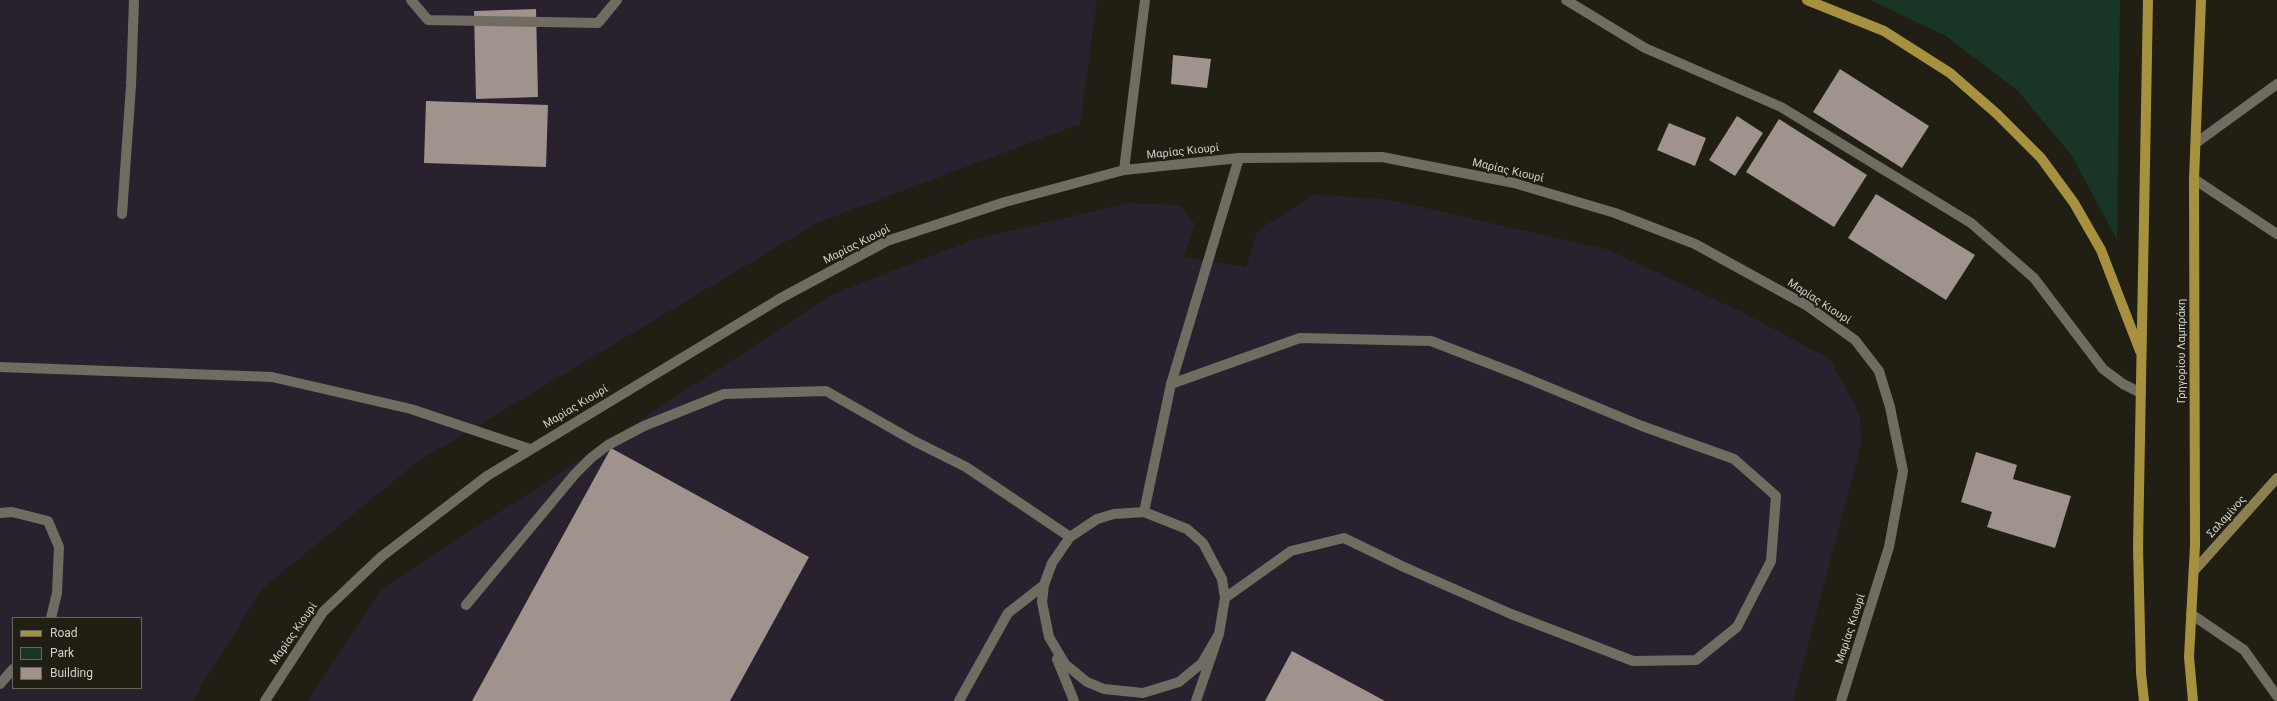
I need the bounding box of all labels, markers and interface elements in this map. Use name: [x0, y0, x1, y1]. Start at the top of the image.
street label: Μαρίας Κιουρί: [1146, 142, 1220, 162]
street label: Μαρίας Κιουρί: [1471, 156, 1545, 186]
street label: Μαρίας Κιουρί: [821, 223, 893, 267]
street label: Μαρίας Κιουρί: [1785, 277, 1853, 327]
street label: Γρηγορίου Λαμπράκη: [2175, 299, 2189, 403]
street label: Μαρίας Κιουρί: [541, 383, 611, 431]
street label: Σαλαμίνος: [2205, 493, 2249, 541]
street label: Μαρίας Κιουρί: [1833, 592, 1869, 666]
street label: Μαρίας Κιουρί: [268, 600, 320, 668]
legend: [12, 617, 142, 689]
text: Road: [50, 626, 78, 640]
text: Park: [50, 646, 74, 660]
text: Building: [50, 666, 93, 680]

